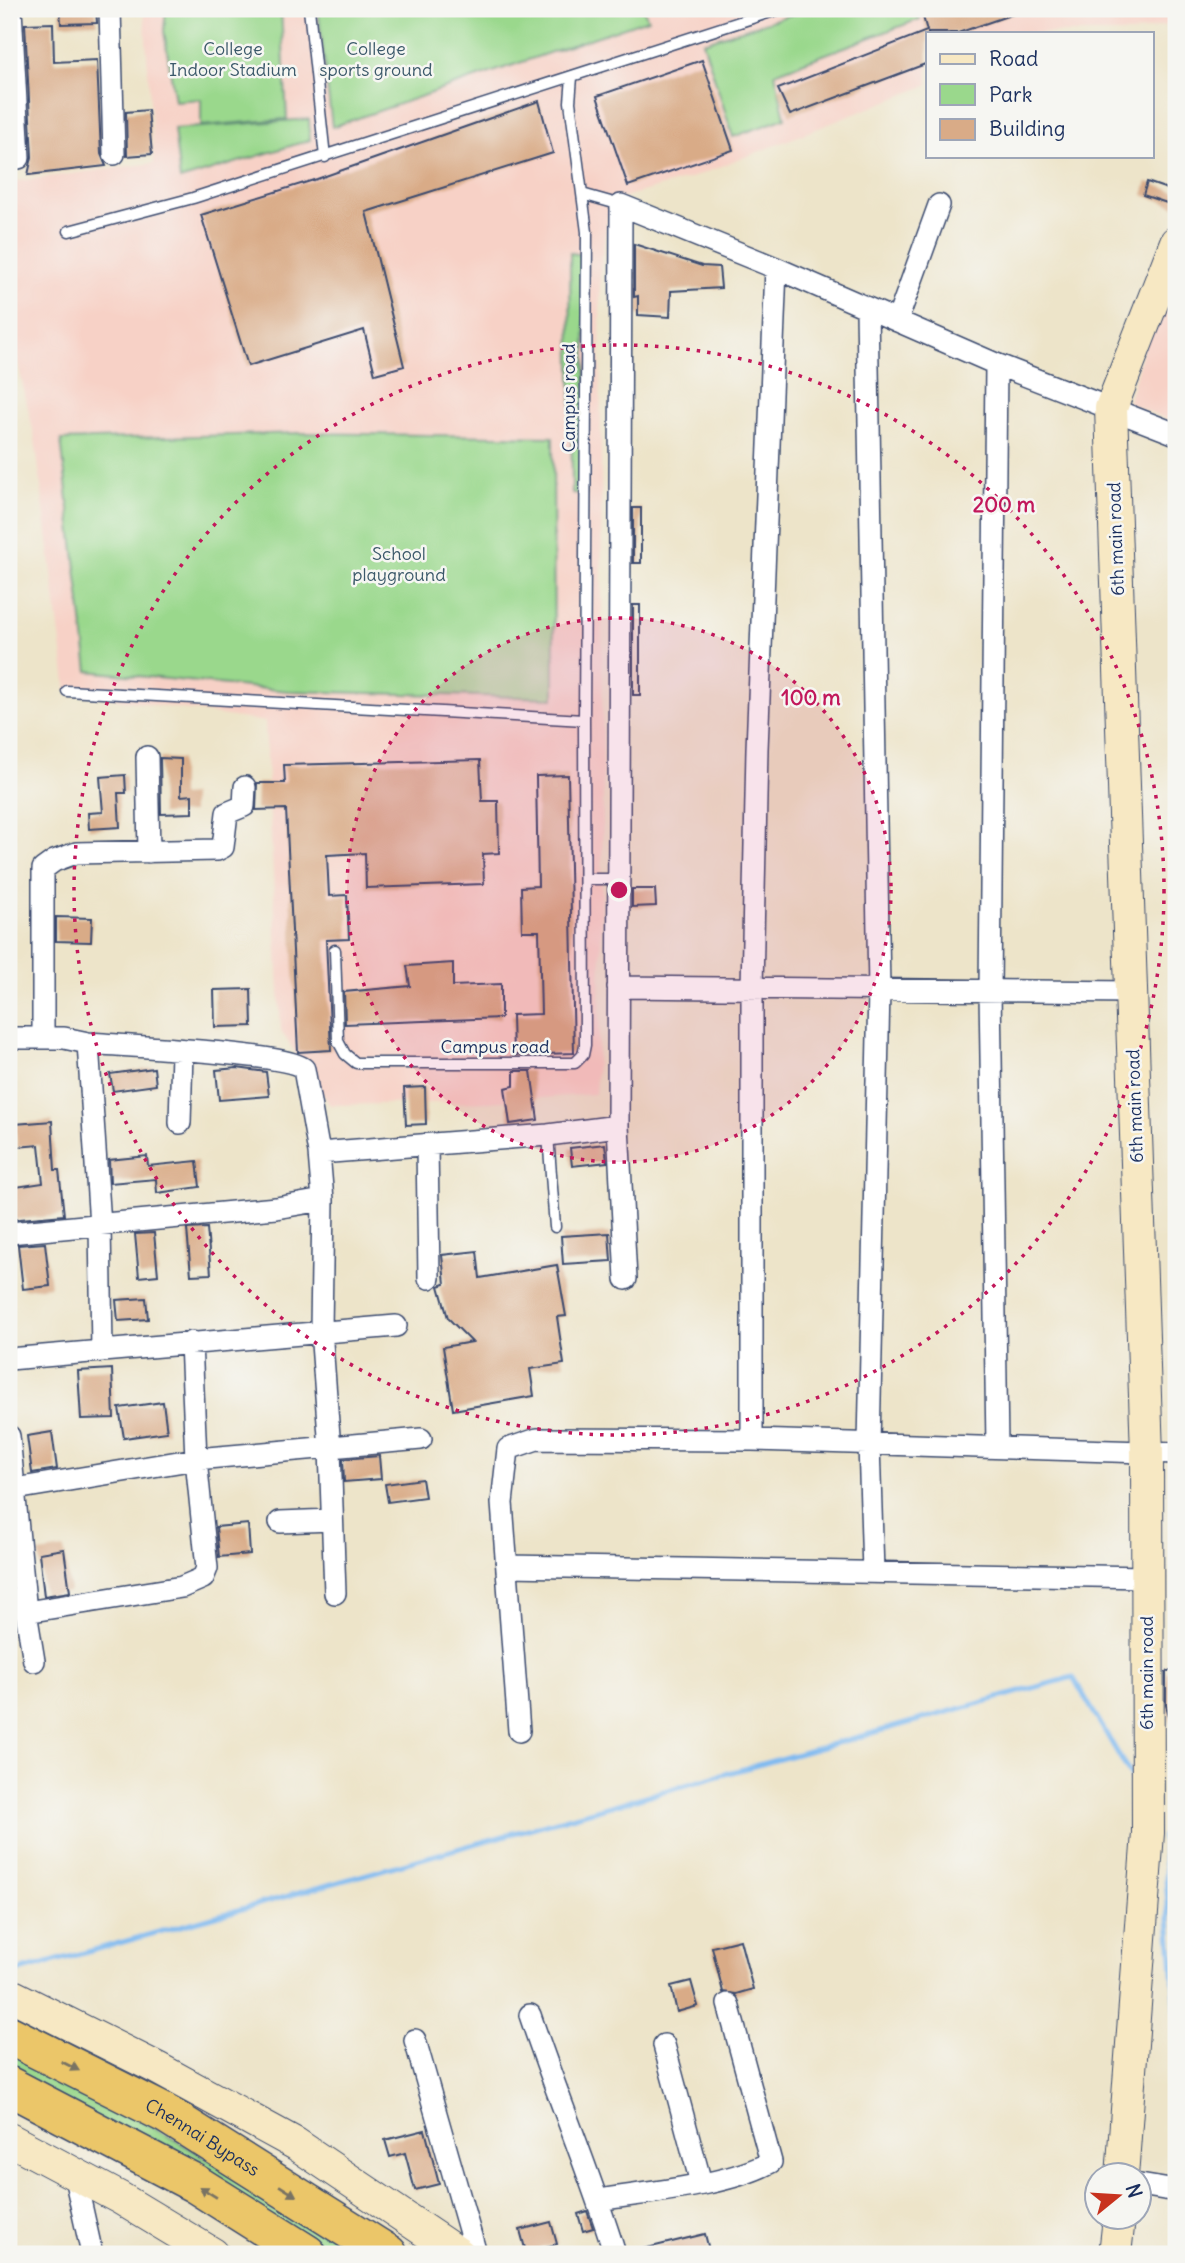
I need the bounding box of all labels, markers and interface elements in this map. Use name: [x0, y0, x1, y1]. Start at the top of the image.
legend: [926, 32, 1154, 158]
park label: College Indoor Stadium: [169, 37, 297, 81]
park label: College sports ground: [319, 37, 433, 81]
text: Road: [989, 45, 1038, 72]
text: Park: [989, 81, 1032, 108]
text: Building: [989, 115, 1065, 142]
street label: Campus road: [557, 343, 580, 453]
street label: 6th main road: [1102, 481, 1129, 596]
text: 200 m: [973, 491, 1036, 518]
park label: School playground: [352, 542, 446, 586]
text: 100 m: [781, 684, 841, 711]
centre of rings: [607, 878, 631, 902]
street label: Campus road: [440, 1035, 550, 1058]
street label: 6th main road: [1121, 1048, 1148, 1163]
street label: 6th main road: [1135, 1616, 1158, 1730]
one-way arrow: [60, 2060, 80, 2071]
street label: Chennai Bypass: [141, 2093, 264, 2181]
north arrow: [1084, 2162, 1154, 2232]
text: N: [1121, 2181, 1148, 2201]
one-way arrow: [279, 2184, 297, 2198]
one-way arrow: [198, 2185, 218, 2198]

